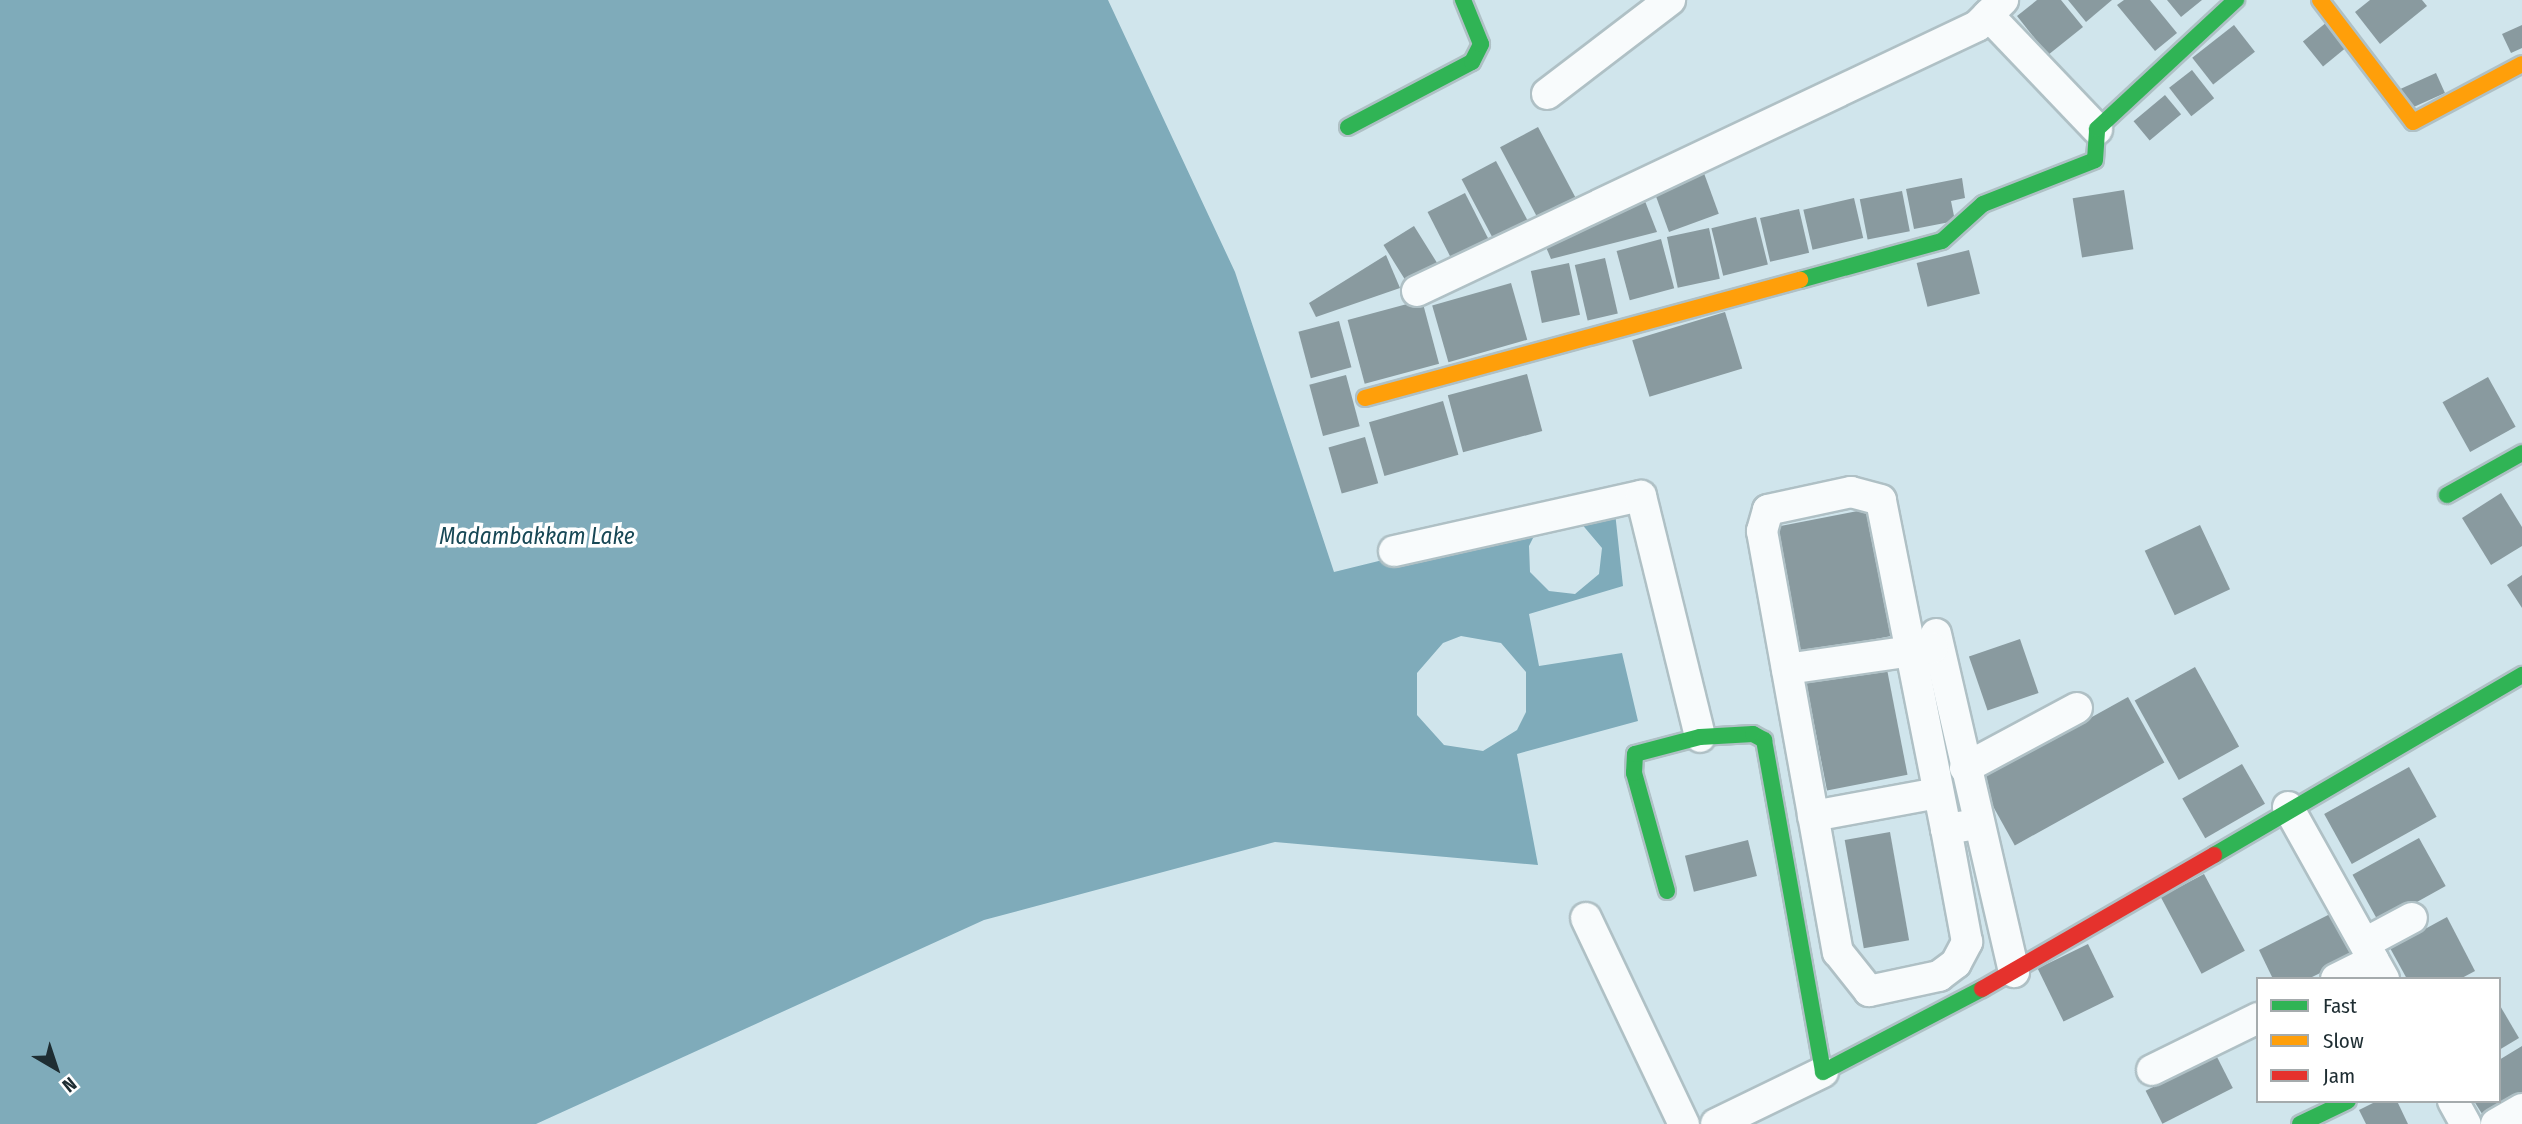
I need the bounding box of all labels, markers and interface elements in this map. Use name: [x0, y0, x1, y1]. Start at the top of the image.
water label: Madambakkam Lake: [439, 522, 635, 550]
legend: [2256, 977, 2501, 1103]
text: Fast: [2323, 993, 2357, 1019]
text: Slow: [2323, 1028, 2364, 1054]
north arrow: [21, 1033, 91, 1103]
text: Jam: [2323, 1063, 2355, 1089]
text: N: [58, 1072, 81, 1097]

